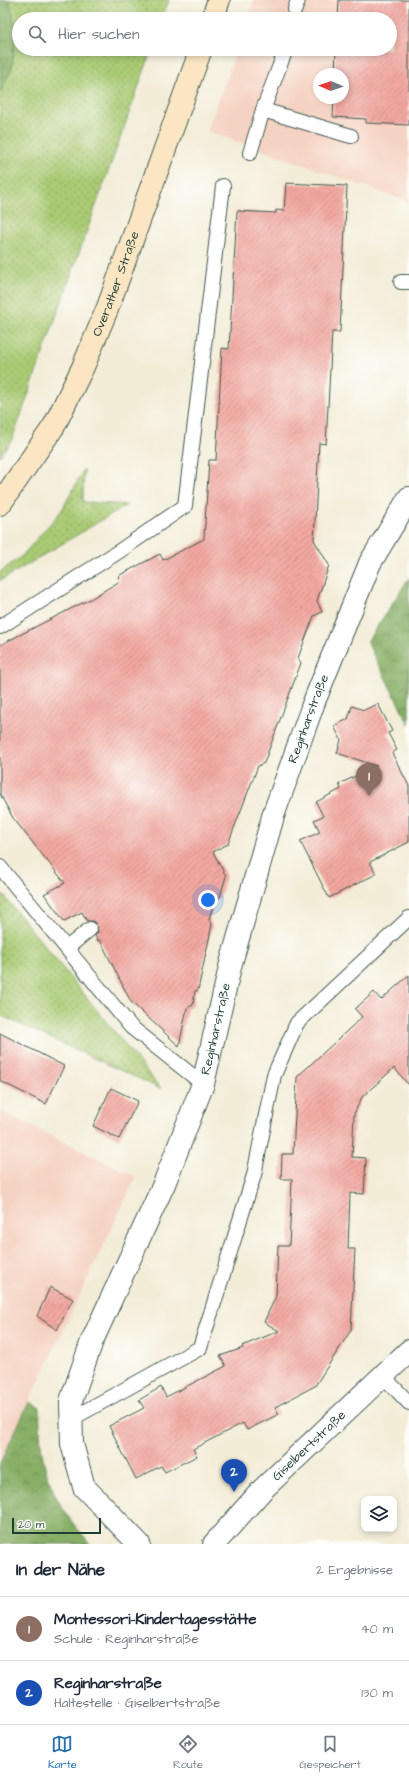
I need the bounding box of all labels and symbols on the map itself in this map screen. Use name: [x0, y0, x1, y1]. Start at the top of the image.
north arrow: [313, 68, 349, 104]
street label: Overather Straße: [88, 229, 144, 339]
street label: Reginharstraße: [284, 672, 333, 766]
pin: 1: [356, 763, 382, 796]
your location: [198, 890, 218, 910]
street label: Reginharstraße: [196, 981, 235, 1077]
street label: Giselbertstraße: [268, 1406, 350, 1485]
pin: 2: [221, 1459, 247, 1492]
scale bar: [12, 1516, 101, 1535]

